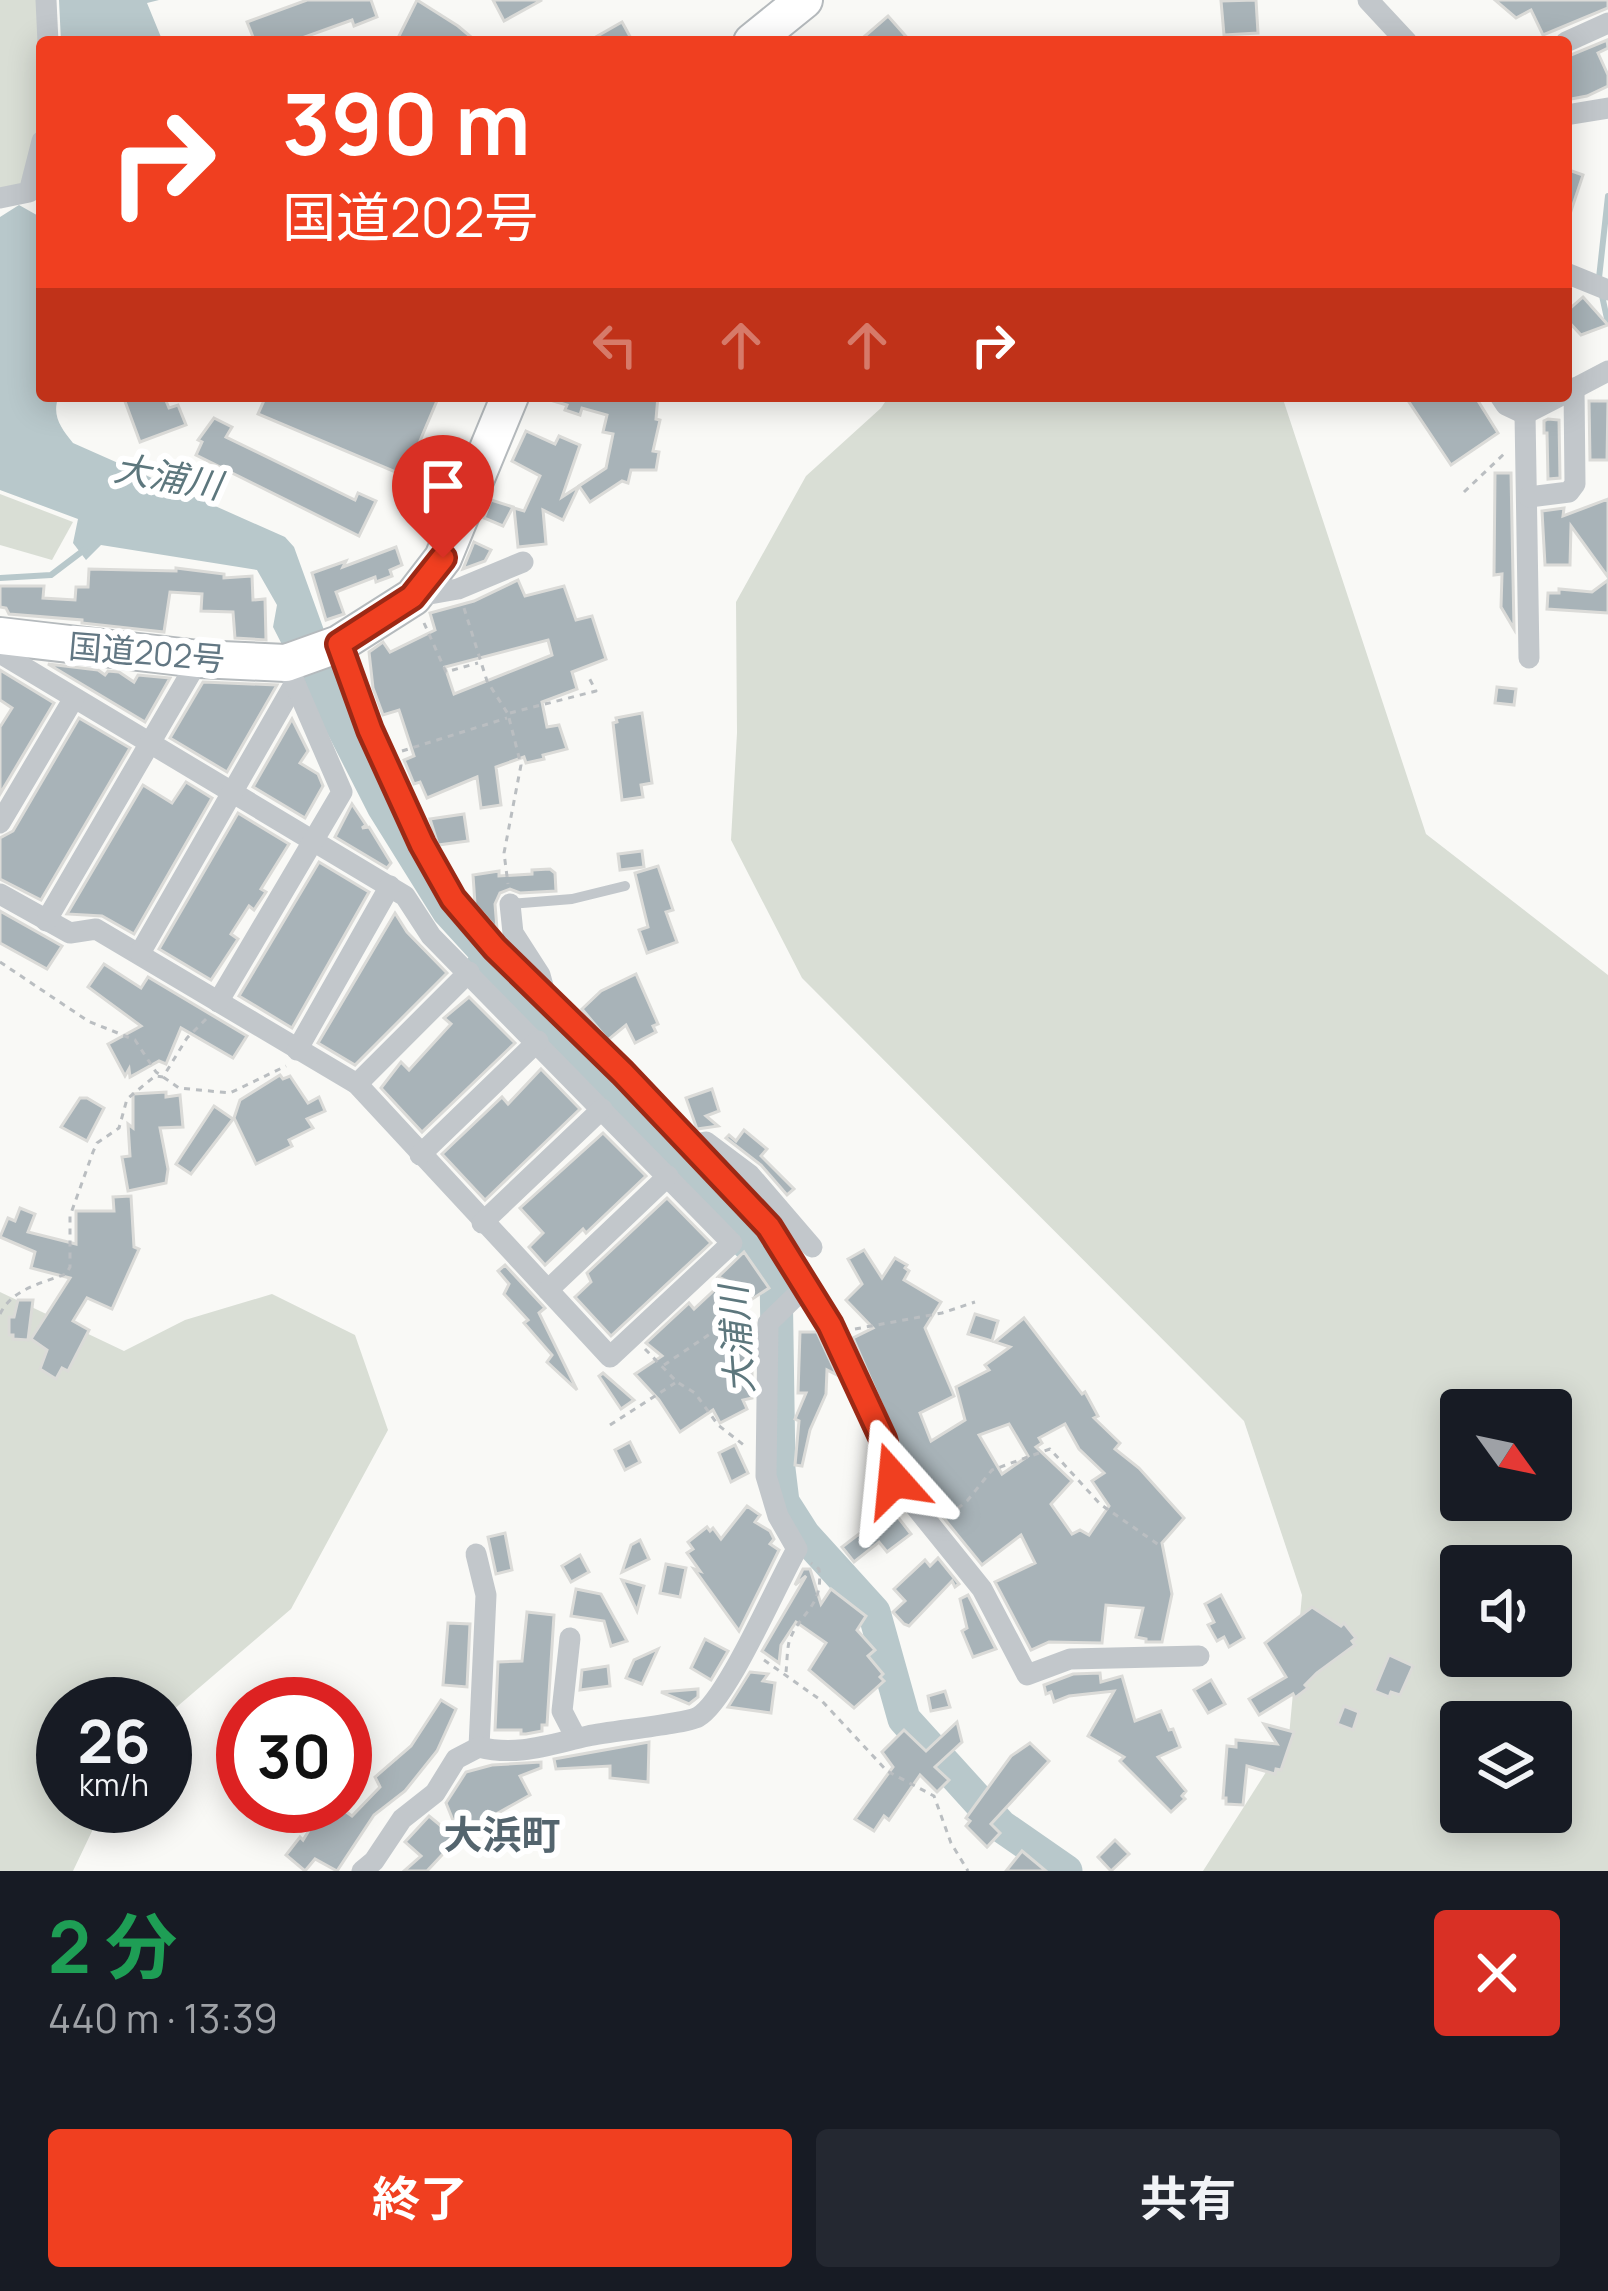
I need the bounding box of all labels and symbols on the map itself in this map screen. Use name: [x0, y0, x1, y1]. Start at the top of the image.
pin: [392, 435, 494, 558]
water label: 大浦川: [111, 442, 229, 510]
street label: 国道202号: [67, 623, 227, 681]
water label: 大浦川: [708, 1280, 764, 1396]
north arrow: [1440, 1389, 1572, 1521]
position arrow: [831, 1417, 957, 1543]
speed limit sign: 30: [216, 1677, 372, 1833]
district label: 大浜町: [443, 1807, 561, 1861]

